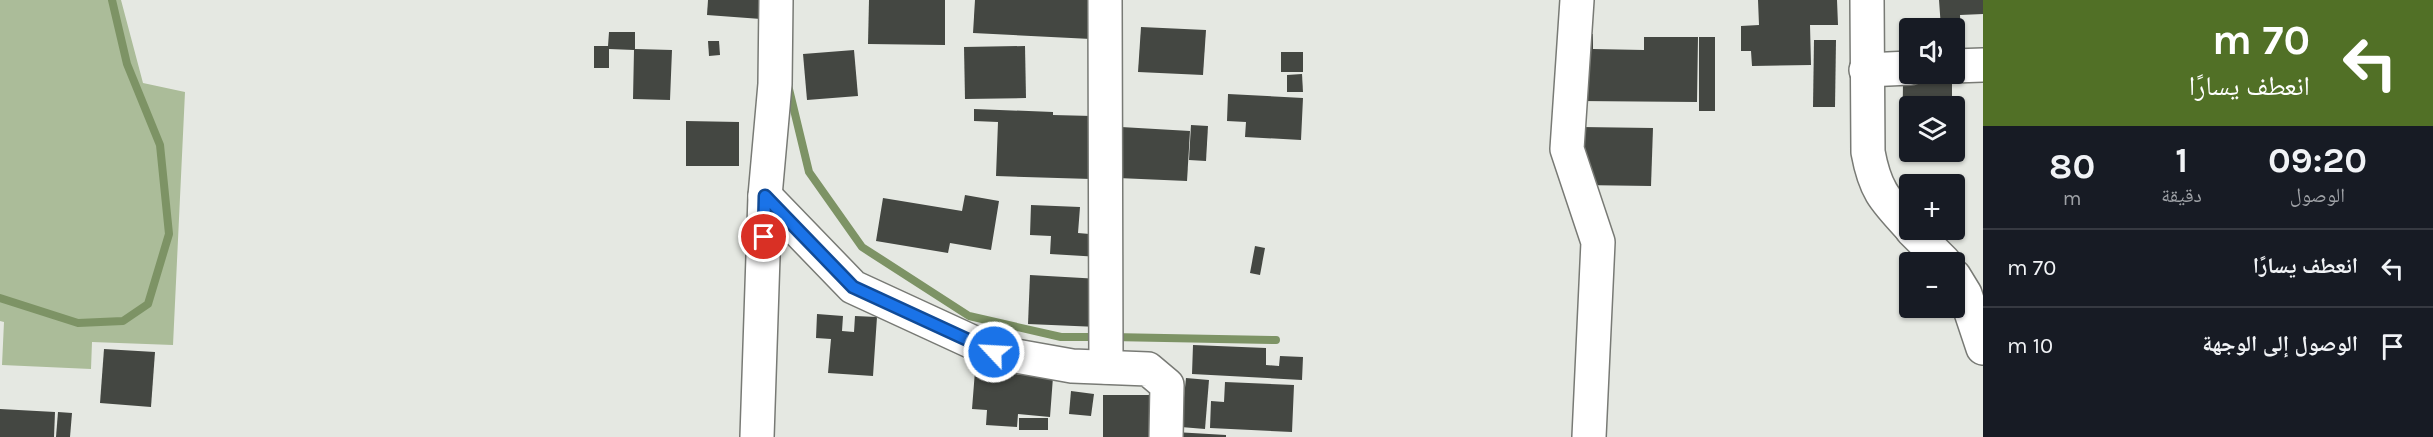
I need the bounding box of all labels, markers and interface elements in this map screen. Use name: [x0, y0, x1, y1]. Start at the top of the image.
text: 70 m: [2212, 15, 2310, 65]
map controls: [1899, 18, 1965, 318]
button: sound: [1899, 18, 1965, 84]
icon: left: [2331, 24, 2409, 102]
text: انعطف يسارًا: [2189, 70, 2310, 102]
button: layers: [1899, 96, 1965, 162]
text: 1: [2175, 139, 2188, 181]
text: 09:20: [2268, 139, 2367, 181]
text: 80: [2049, 145, 2095, 187]
button: +: [1899, 174, 1965, 240]
text: دقيقة: [2161, 184, 2202, 207]
text: الوصول: [2290, 184, 2345, 207]
text: m: [2063, 187, 2081, 210]
pin: [738, 211, 789, 262]
icon: arrive: [747, 220, 780, 253]
button: −: [1899, 252, 1965, 318]
icon: left: [2376, 252, 2409, 285]
text: انعطف يسارًا: [2253, 253, 2358, 279]
text: 70 m: [2007, 255, 2056, 281]
position arrow: [962, 320, 1026, 384]
icon: arrive: [2376, 330, 2409, 363]
text: الوصول إلى الوجهة: [2202, 331, 2358, 357]
text: 10 m: [2007, 333, 2053, 359]

